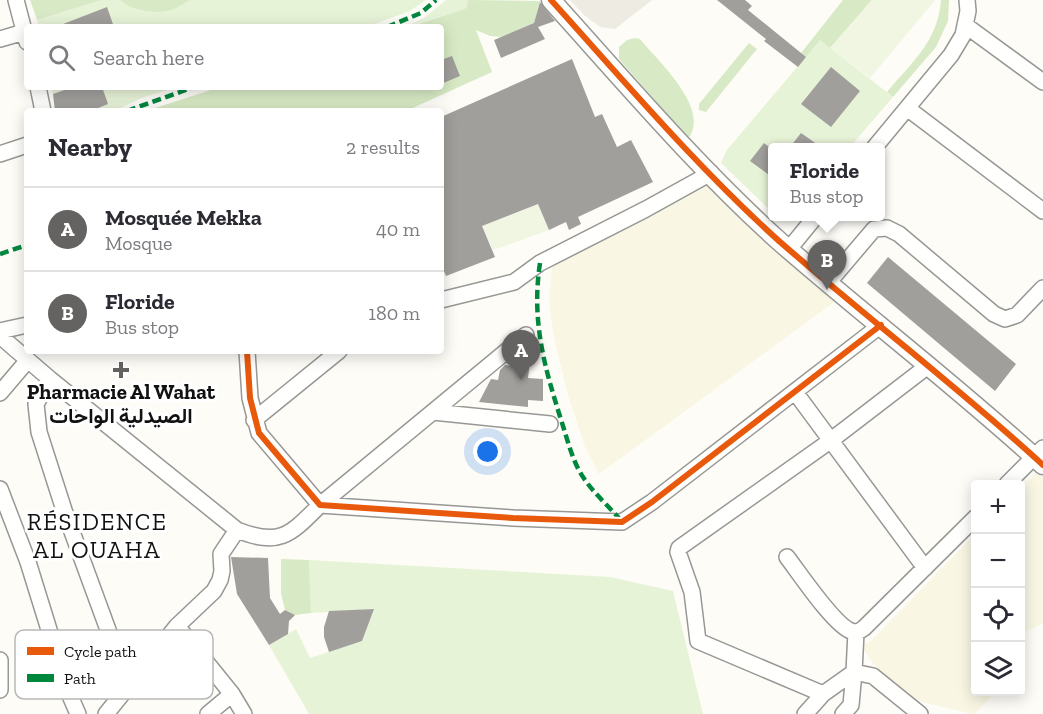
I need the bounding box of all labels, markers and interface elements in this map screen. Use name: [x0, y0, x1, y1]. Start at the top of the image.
search box: [24, 24, 444, 90]
icon: search: [45, 41, 78, 74]
text: Search here: [93, 44, 204, 71]
text: Nearby: [48, 131, 132, 163]
text: 2 results: [346, 135, 420, 159]
popup: [768, 143, 885, 221]
text: Floride: [789, 157, 859, 184]
text: Bus stop: [789, 184, 864, 208]
text: Mosquée Mekka: [105, 204, 262, 231]
text: A: [61, 217, 74, 241]
text: 40 m: [376, 217, 420, 241]
text: Mosque: [105, 231, 173, 255]
pin: B: [808, 240, 846, 290]
text: Floride: [105, 288, 175, 315]
text: B: [61, 301, 74, 325]
text: 180 m: [368, 301, 420, 325]
text: Bus stop: [105, 315, 179, 339]
pin: A: [502, 330, 540, 380]
marker: Pharmacie Al Wahat الصيدلية الواحات: [114, 363, 128, 377]
place label: Pharmacie Al Wahat الصيدلية الواحات: [27, 379, 216, 429]
your location: [473, 437, 502, 466]
map controls: [971, 480, 1025, 696]
button: +: [971, 480, 1025, 534]
district label: RÉSIDENCE AL OUAHA: [27, 507, 167, 564]
button: −: [971, 534, 1025, 588]
button: locate: [971, 588, 1025, 642]
legend: [15, 630, 213, 699]
text: Cycle path: [64, 642, 137, 661]
button: layers: [971, 642, 1025, 696]
text: Path: [64, 669, 96, 688]

